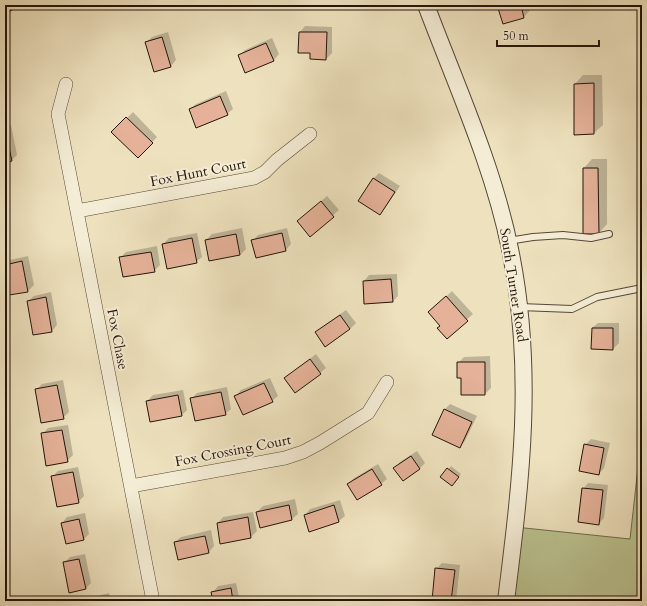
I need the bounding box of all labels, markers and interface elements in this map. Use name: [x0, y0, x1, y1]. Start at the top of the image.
scale bar: [497, 22, 599, 48]
text: 50 m: [503, 28, 530, 44]
street label: Fox Hunt Court: [149, 154, 248, 191]
street label: South Turner Road: [495, 227, 532, 344]
street label: Fox Chase: [102, 307, 133, 371]
street label: Fox Crossing Court: [173, 430, 293, 471]

